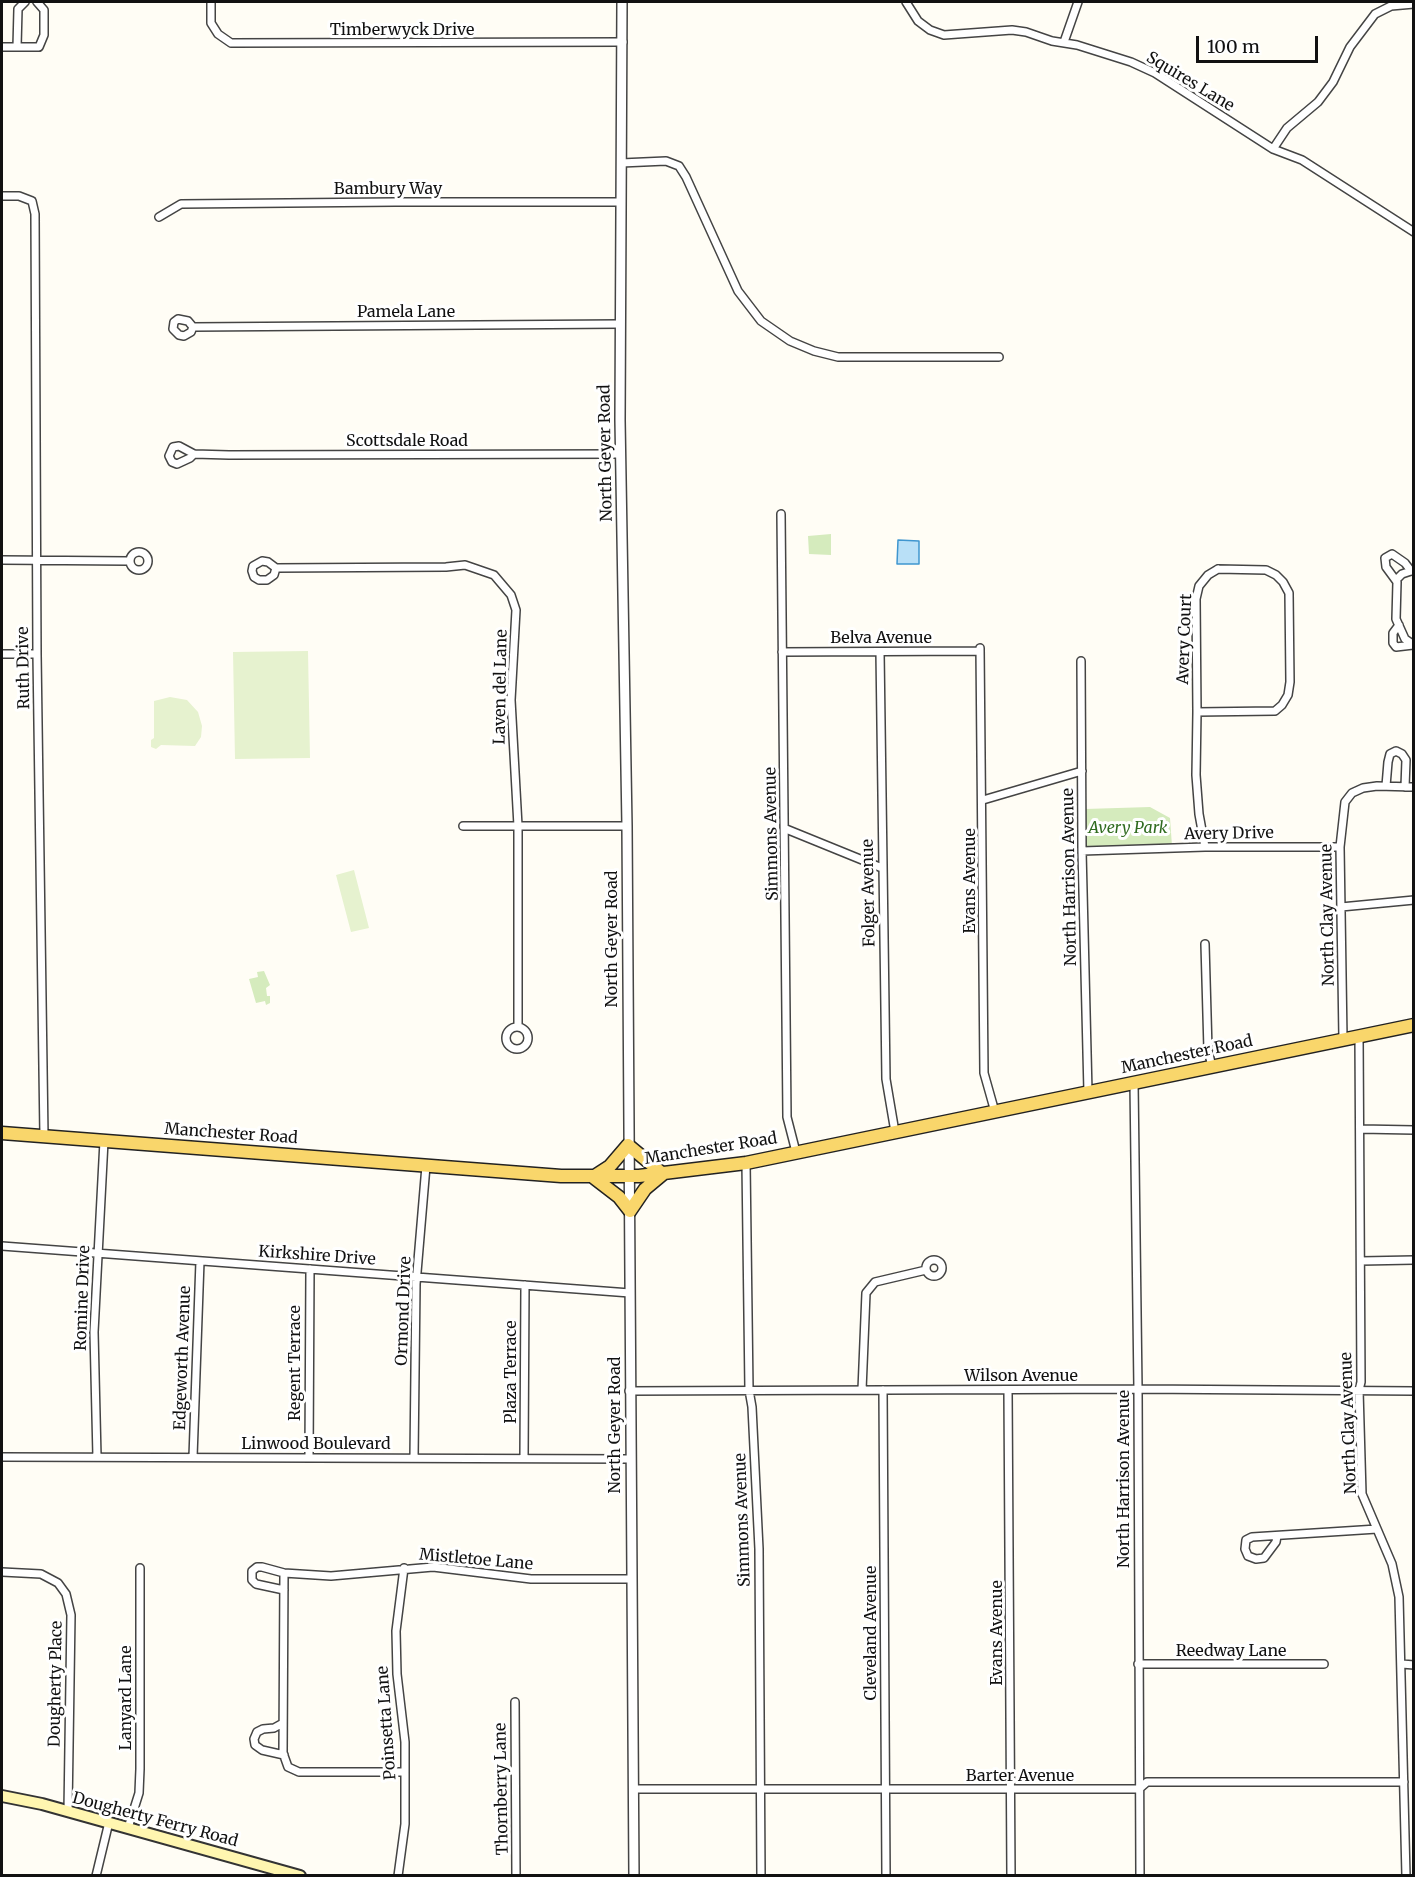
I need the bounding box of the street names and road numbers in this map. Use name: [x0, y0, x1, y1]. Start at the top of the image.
street label: Timberwyck Drive: [330, 20, 474, 40]
street label: Squires Lane: [1143, 48, 1237, 116]
street label: Bambury Way: [334, 179, 442, 199]
street label: Pamela Lane: [357, 302, 455, 322]
street label: North Geyer Road: [595, 384, 617, 522]
street label: Scottsdale Road: [346, 431, 468, 451]
street label: Avery Court: [1174, 593, 1196, 685]
street label: Ruth Drive: [14, 626, 34, 710]
street label: Belva Avenue: [830, 628, 932, 648]
street label: Laven del Lane: [490, 629, 512, 745]
street label: Simmons Avenue: [761, 767, 783, 901]
street label: North Harrison Avenue: [1059, 788, 1081, 966]
street label: Avery Drive: [1184, 824, 1274, 844]
street label: Evans Avenue: [960, 828, 980, 934]
street label: Folger Avenue: [858, 839, 880, 947]
street label: North Clay Avenue: [1317, 844, 1339, 986]
street label: North Geyer Road: [602, 871, 622, 1007]
street label: Manchester Road: [1120, 1032, 1254, 1078]
street label: Manchester Road: [164, 1120, 298, 1148]
street label: Manchester Road: [643, 1129, 779, 1169]
street label: Kirkshire Drive: [258, 1242, 376, 1270]
street label: Romine Drive: [72, 1245, 94, 1351]
street label: Ormond Drive: [392, 1256, 416, 1366]
street label: Edgeworth Avenue: [171, 1285, 195, 1431]
street label: Regent Terrace: [285, 1305, 305, 1421]
street label: Plaza Terrace: [501, 1320, 521, 1424]
street label: North Clay Avenue: [1337, 1352, 1361, 1494]
street label: North Geyer Road: [605, 1357, 625, 1493]
street label: Wilson Avenue: [964, 1366, 1078, 1386]
street label: North Harrison Avenue: [1114, 1390, 1134, 1568]
street label: Linwood Boulevard: [241, 1434, 391, 1454]
street label: Simmons Avenue: [731, 1453, 755, 1587]
street label: Mistletoe Lane: [418, 1545, 534, 1575]
street label: Cleveland Avenue: [861, 1566, 881, 1700]
street label: Evans Avenue: [987, 1580, 1007, 1686]
street label: Dougherty Place: [45, 1621, 67, 1747]
street label: Reedway Lane: [1176, 1641, 1286, 1661]
street label: Lanyard Lane: [116, 1645, 136, 1751]
street label: Poinsetta Lane: [373, 1665, 401, 1781]
street label: Thornberry Lane: [491, 1722, 513, 1856]
street label: Barter Avenue: [966, 1766, 1074, 1786]
street label: Dougherty Ferry Road: [70, 1789, 240, 1851]

